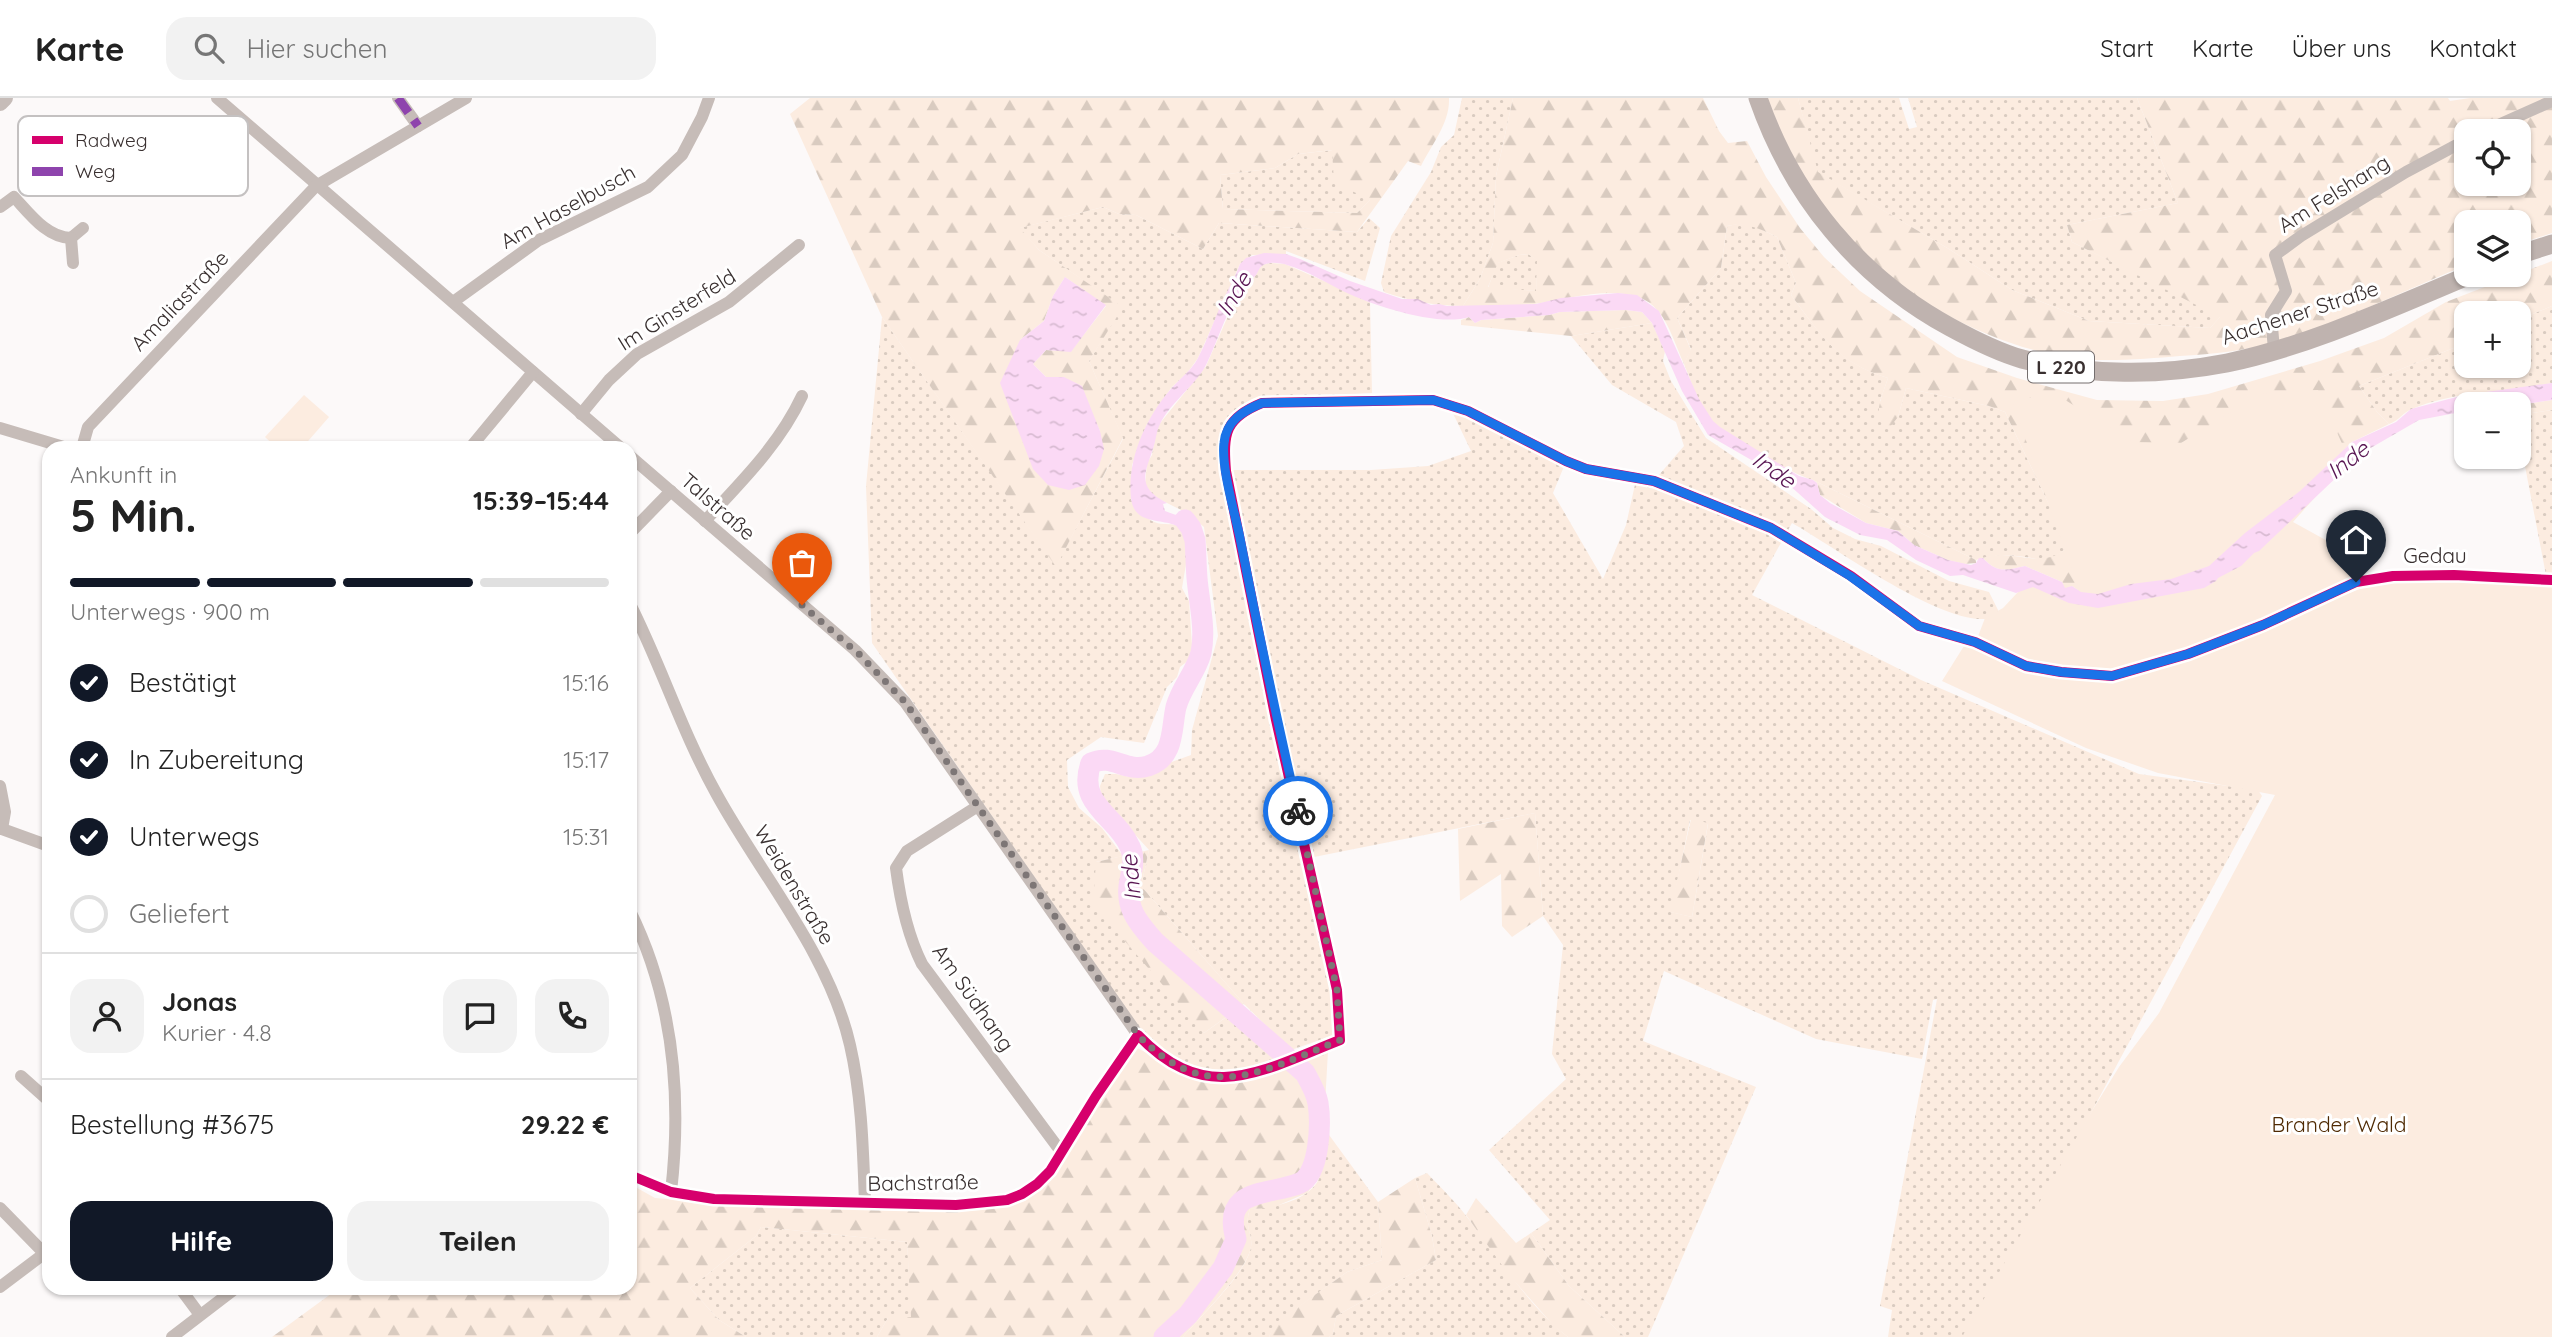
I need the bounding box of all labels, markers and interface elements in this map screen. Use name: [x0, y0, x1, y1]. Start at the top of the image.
search box: [166, 17, 656, 80]
text: Karte: [35, 28, 124, 69]
icon: search: [190, 29, 228, 67]
text: Hier suchen: [246, 32, 388, 65]
text: Start: [2100, 33, 2154, 63]
text: Karte: [2192, 33, 2253, 63]
text: Über uns: [2291, 33, 2391, 63]
text: Kontakt: [2429, 33, 2517, 63]
legend: [18, 116, 248, 196]
map controls: [2454, 119, 2531, 469]
button: locate: [2454, 119, 2531, 196]
text: Radweg: [75, 128, 148, 152]
street label: Am Felshang: [2273, 149, 2394, 238]
street label: Am Haselbusch: [496, 158, 640, 254]
text: Weg: [75, 159, 116, 183]
button: layers: [2454, 210, 2531, 287]
street label: Amaliastraße: [125, 245, 234, 356]
street label: Im Ginsterfeld: [613, 263, 740, 356]
water label: Inde: [1209, 266, 1258, 321]
street label: Aachener Straße: [2218, 274, 2381, 350]
button: +: [2454, 301, 2531, 378]
road number: L 220: [2028, 352, 2094, 382]
button: −: [2454, 392, 2531, 469]
water label: Inde: [2321, 433, 2376, 485]
water label: Inde: [1747, 445, 1802, 495]
text: Ankunft in: [70, 460, 177, 489]
street label: Talstraße: [676, 467, 761, 546]
text: 15:39–15:44: [473, 484, 609, 517]
text: 5 Min.: [70, 486, 197, 544]
pin: [2326, 510, 2386, 582]
icon: home: [2337, 521, 2375, 559]
pin: [772, 533, 832, 605]
street label: Gedau: [2403, 542, 2467, 568]
icon: bag: [783, 544, 821, 582]
text: Unterwegs · 900 m: [70, 597, 270, 626]
icon: check: [70, 664, 108, 702]
text: Bestätigt: [129, 666, 237, 699]
text: 15:16: [563, 668, 609, 697]
icon: check: [70, 741, 108, 779]
text: In Zubereitung: [129, 743, 304, 776]
text: 15:17: [563, 745, 609, 774]
courier: [1263, 776, 1333, 846]
icon: bike: [1279, 792, 1317, 830]
icon: check: [70, 818, 108, 856]
text: Unterwegs: [129, 820, 260, 853]
street label: Weidenstraße: [749, 820, 841, 949]
text: 15:31: [563, 822, 609, 851]
water label: Inde: [1114, 853, 1147, 902]
text: Geliefert: [129, 897, 230, 930]
street label: Am Südhang: [927, 939, 1020, 1056]
button: person: [70, 979, 144, 1053]
button: chat: [443, 979, 517, 1053]
button: phone: [535, 979, 609, 1053]
text: Jonas: [162, 985, 237, 1018]
text: Kurier · 4.8: [162, 1018, 272, 1047]
text: Bestellung #3675: [70, 1108, 274, 1141]
text: 29.22 €: [521, 1108, 609, 1141]
park label: Brander Wald: [2272, 1111, 2406, 1137]
street label: Bachstraße: [867, 1168, 979, 1196]
button: Hilfe: [70, 1201, 333, 1281]
button: Teilen: [347, 1201, 609, 1281]

